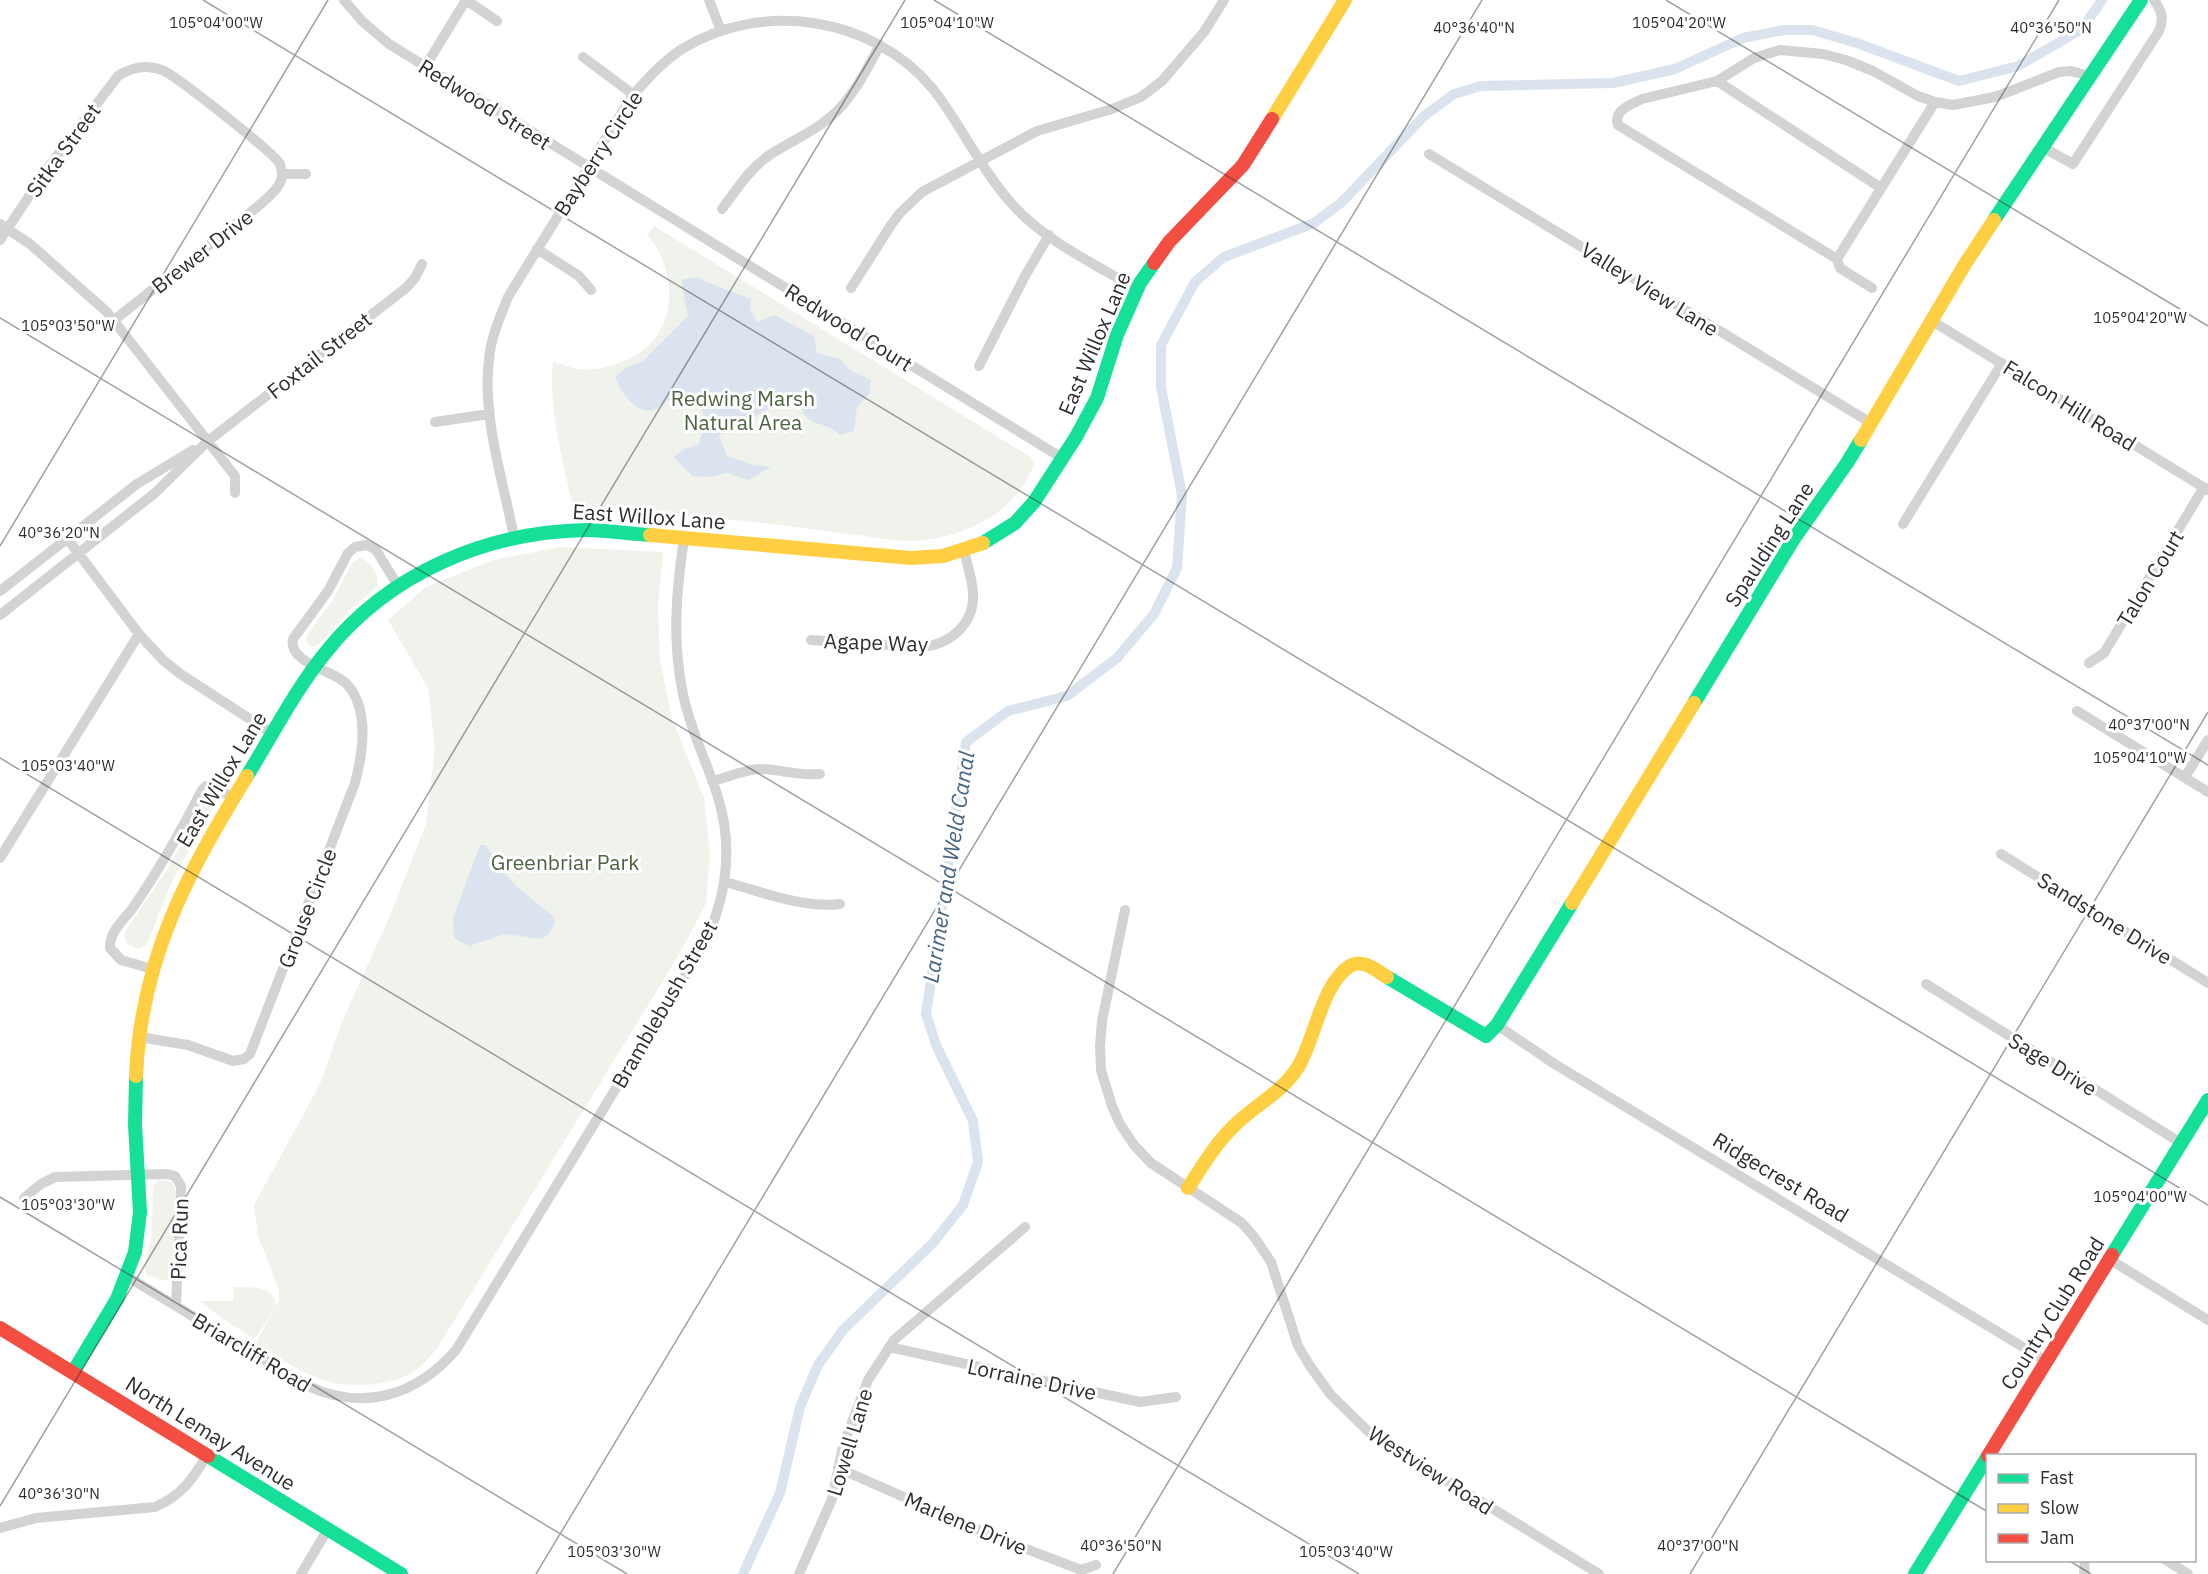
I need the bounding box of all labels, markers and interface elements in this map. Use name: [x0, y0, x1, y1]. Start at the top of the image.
text: 105°04'00"W: [169, 13, 263, 32]
text: 105°04'10"W: [900, 13, 994, 32]
text: 105°04'20"W: [1632, 13, 1726, 32]
text: 40°36'40"N: [1433, 18, 1515, 37]
text: 40°36'50"N: [2010, 18, 2092, 37]
street label: Redwood Street: [414, 52, 556, 156]
street label: Bayberry Circle: [547, 85, 649, 221]
street label: Sitka Street: [19, 97, 107, 203]
street label: Brewer Drive: [145, 203, 259, 299]
street label: Valley View Lane: [1576, 235, 1724, 343]
street label: East Willox Lane: [1051, 267, 1137, 419]
street label: Redwood Court: [780, 277, 918, 377]
street label: Foxtail Street: [261, 305, 377, 405]
text: 105°04'20"W: [2093, 308, 2187, 327]
text: 105°03'50"W: [21, 316, 115, 335]
street label: Falcon Hill Road: [1998, 353, 2142, 457]
park label: Redwing Marsh Natural Area: [671, 384, 815, 436]
street label: Spaulding Lane: [1718, 476, 1820, 612]
street label: East Willox Lane: [571, 497, 727, 535]
text: 40°36'20"N: [18, 523, 100, 542]
street label: Talon Court: [2110, 524, 2190, 632]
street label: Agape Way: [823, 626, 929, 658]
street label: East Willox Lane: [169, 706, 273, 852]
text: 40°37'00"N: [2108, 715, 2190, 734]
text: 105°04'10"W: [2093, 748, 2187, 767]
water label: Larimer and Weld Canal: [915, 749, 981, 985]
text: 105°03'40"W: [21, 756, 115, 775]
street label: Grouse Circle: [271, 844, 343, 972]
park label: Greenbriar Park: [491, 848, 639, 876]
street label: Sandstone Drive: [2032, 865, 2178, 971]
street label: Bramblebush Street: [605, 915, 723, 1093]
street label: Sage Drive: [2003, 1026, 2103, 1102]
street label: Ridgecrest Road: [1708, 1125, 1854, 1229]
text: 105°04'00"W: [2093, 1187, 2187, 1206]
text: 105°03'30"W: [21, 1195, 115, 1214]
street label: Pica Run: [164, 1198, 194, 1280]
street label: Country Club Road: [1994, 1231, 2110, 1395]
street label: Briarcliff Road: [187, 1306, 317, 1398]
street label: Lorraine Drive: [965, 1352, 1099, 1406]
street label: North Lemay Avenue: [121, 1369, 301, 1497]
street label: Lowell Lane: [819, 1385, 879, 1499]
street label: Westview Road: [1363, 1419, 1499, 1521]
legend: [1986, 1454, 2196, 1562]
text: Fast: [2040, 1466, 2074, 1489]
text: 40°36'30"N: [18, 1484, 100, 1503]
street label: Marlene Drive: [901, 1485, 1031, 1561]
text: Slow: [2040, 1496, 2079, 1519]
text: Jam: [2040, 1526, 2075, 1549]
text: 40°36'50"N: [1080, 1536, 1162, 1555]
text: 40°37'00"N: [1657, 1536, 1739, 1555]
text: 105°03'30"W: [567, 1542, 661, 1561]
text: 105°03'40"W: [1299, 1542, 1393, 1561]

